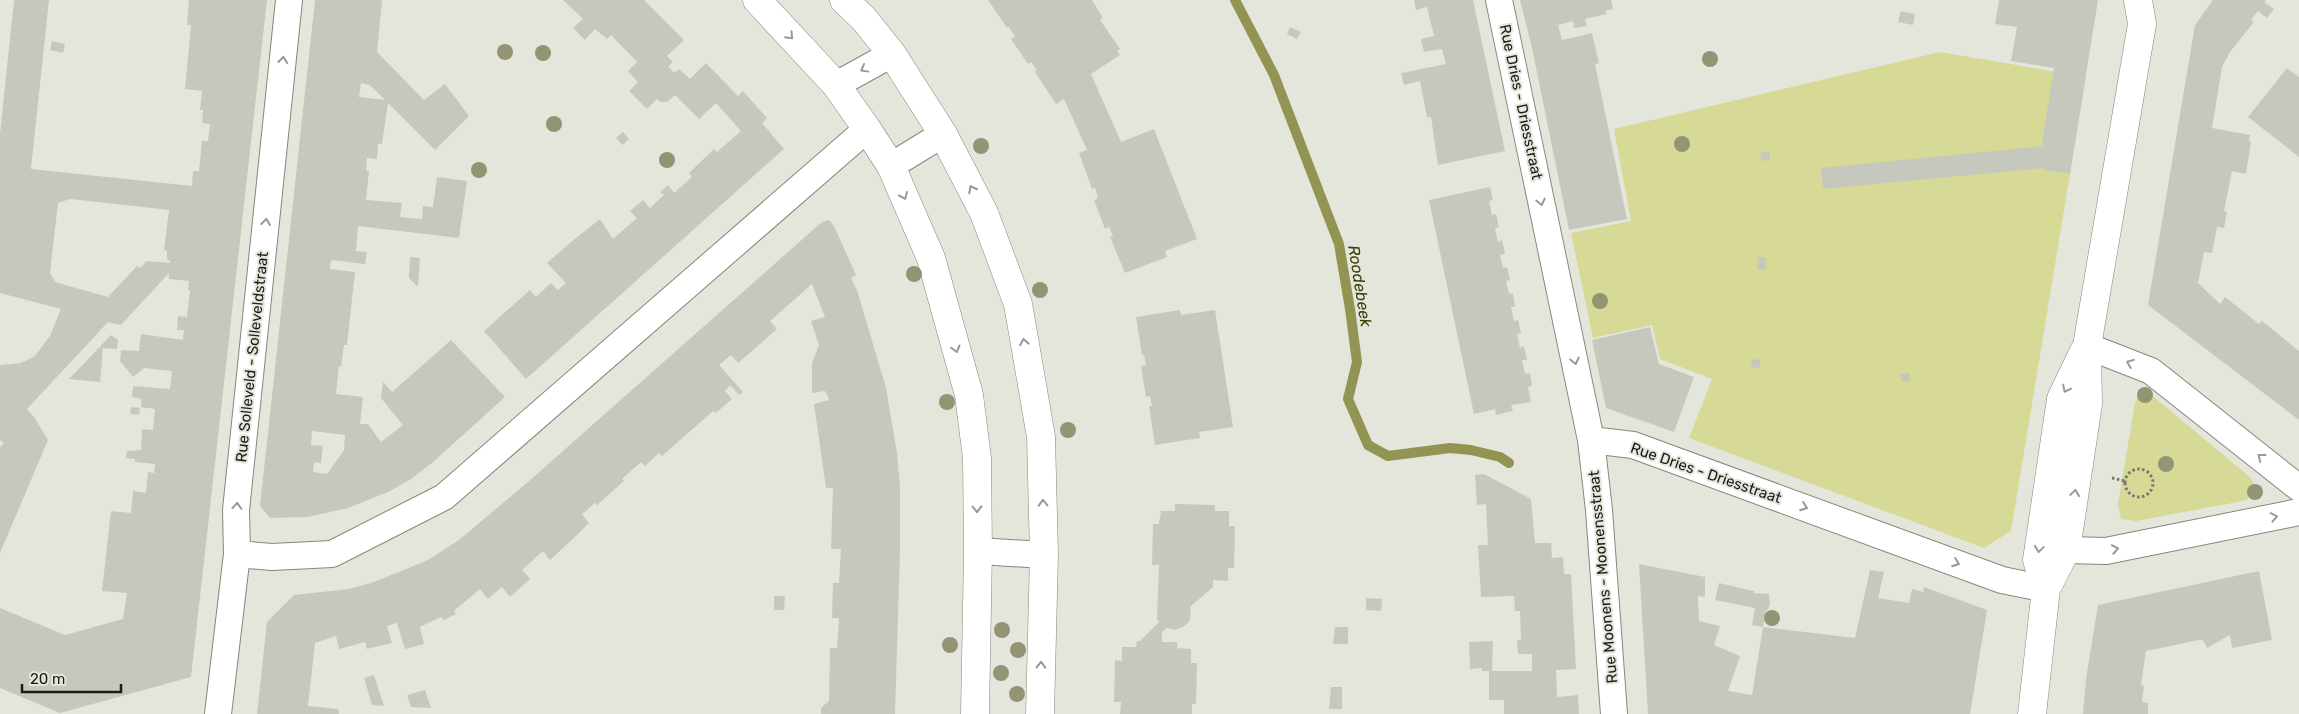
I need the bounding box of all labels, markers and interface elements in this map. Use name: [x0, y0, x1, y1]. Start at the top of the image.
street label: Rue Dries - Driesstraat: [1496, 23, 1546, 181]
one-way arrow: [784, 30, 793, 39]
one-way arrow: [277, 56, 288, 64]
one-way arrow: [861, 63, 870, 73]
one-way arrow: [968, 185, 978, 194]
one-way arrow: [897, 191, 908, 200]
one-way arrow: [1536, 197, 1546, 206]
one-way arrow: [260, 218, 271, 226]
water label: Roodebeek: [1344, 244, 1376, 329]
street label: Rue Solleveld - Solleveldstraat: [232, 251, 272, 463]
one-way arrow: [1020, 337, 1030, 346]
one-way arrow: [950, 345, 961, 353]
one-way arrow: [1569, 356, 1579, 365]
one-way arrow: [2126, 359, 2135, 369]
one-way arrow: [2062, 384, 2072, 393]
street label: Rue Dries - Driesstraat: [1628, 439, 1784, 507]
one-way arrow: [2258, 454, 2267, 462]
street label: Rue Moonens - Moonensstraat: [1585, 470, 1621, 684]
one-way arrow: [2069, 489, 2079, 498]
one-way arrow: [1038, 499, 1048, 506]
one-way arrow: [232, 501, 243, 509]
one-way arrow: [1799, 501, 1807, 511]
one-way arrow: [972, 506, 983, 514]
one-way arrow: [2269, 512, 2278, 523]
one-way arrow: [2034, 545, 2044, 554]
one-way arrow: [2110, 545, 2119, 555]
one-way arrow: [1951, 557, 1960, 567]
one-way arrow: [1036, 661, 1046, 669]
scale bar: [22, 662, 121, 694]
text: 20 m: [30, 670, 65, 688]

